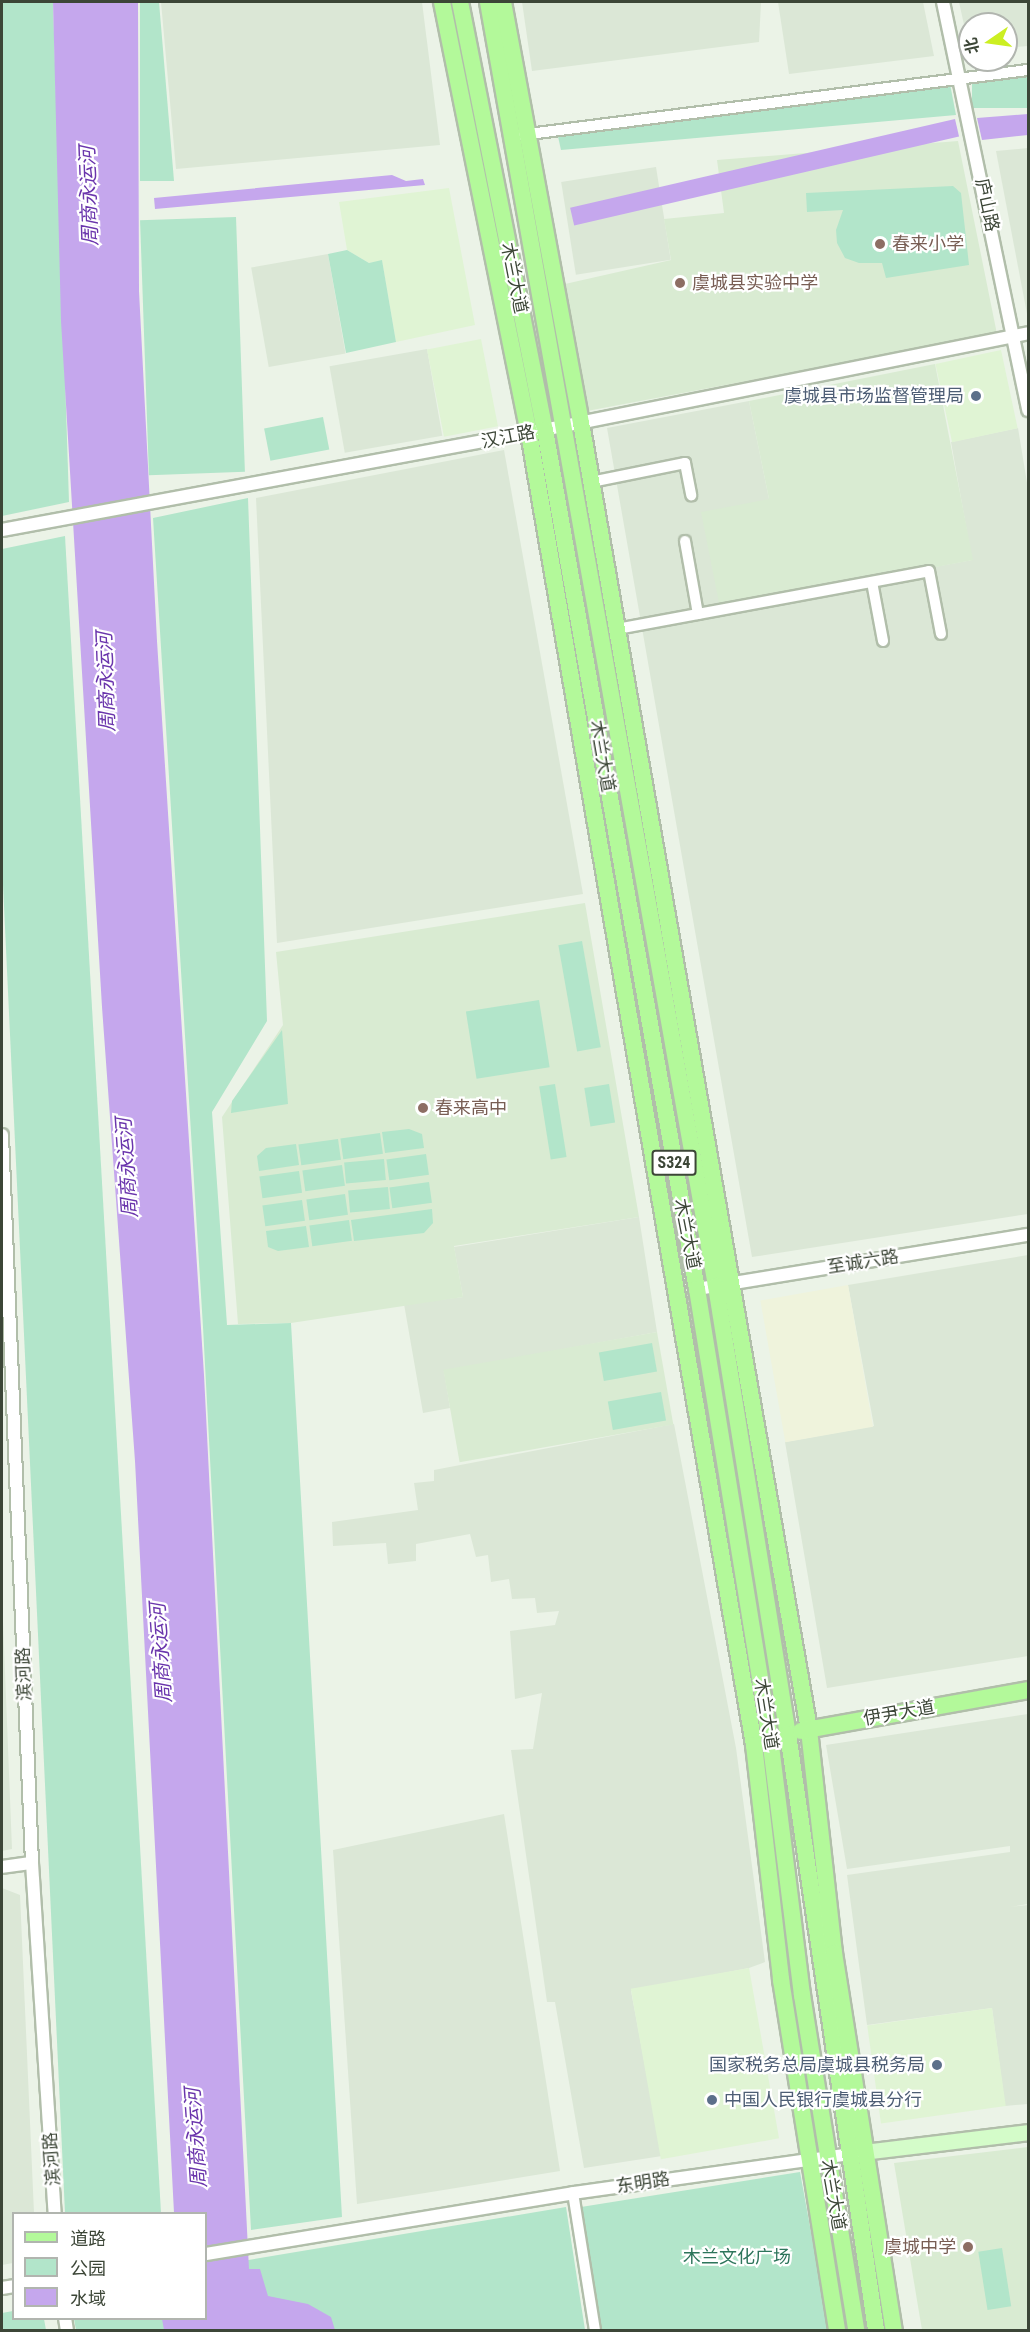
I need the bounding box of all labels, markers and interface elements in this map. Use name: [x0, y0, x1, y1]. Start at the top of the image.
north arrow: [958, 12, 1018, 72]
text: 北: [961, 36, 983, 56]
water label: 周商永运河: [75, 146, 103, 246]
street label: 庐山路: [971, 176, 1003, 234]
place label: 春来小学: [892, 233, 964, 255]
marker: 春来小学: [873, 237, 887, 251]
street label: 木兰大道: [497, 241, 531, 315]
place label: 虞城县实验中学: [692, 272, 818, 294]
marker: 虞城县实验中学: [673, 276, 687, 290]
place label: 虞城县市场监督管理局: [784, 385, 964, 407]
marker: 虞城县市场监督管理局: [969, 389, 983, 403]
street label: 汉江路: [479, 421, 537, 453]
water label: 周商永运河: [92, 632, 120, 732]
street label: 木兰大道: [585, 719, 619, 793]
place label: 春来高中: [435, 1097, 507, 1119]
marker: 春来高中: [416, 1101, 430, 1115]
water label: 周商永运河: [112, 1117, 142, 1219]
road number: S324: [652, 1150, 696, 1176]
street label: 木兰大道: [670, 1197, 704, 1271]
street label: 至诚六路: [826, 1246, 900, 1278]
water label: 周商永运河: [146, 1602, 176, 1704]
street label: 滨河路: [12, 1647, 36, 1701]
street label: 木兰大道: [750, 1677, 782, 1751]
street label: 伊尹大道: [862, 1696, 936, 1730]
place label: 国家税务总局虞城县税务局: [709, 2054, 925, 2076]
marker: 国家税务总局虞城县税务局: [930, 2058, 944, 2072]
water label: 周商永运河: [181, 2087, 211, 2189]
place label: 中国人民银行虞城县分行: [724, 2089, 922, 2111]
marker: 中国人民银行虞城县分行: [705, 2093, 719, 2107]
street label: 滨河路: [39, 2131, 65, 2187]
street label: 木兰大道: [816, 2158, 850, 2232]
street label: 东明路: [615, 2168, 671, 2198]
legend: [12, 2212, 207, 2320]
text: 道路: [70, 2228, 106, 2249]
place label: 虞城中学: [884, 2236, 956, 2258]
marker: 虞城中学: [961, 2240, 975, 2254]
park label: 木兰文化广场: [683, 2246, 791, 2268]
text: 公园: [70, 2258, 106, 2279]
text: 水域: [70, 2288, 106, 2309]

